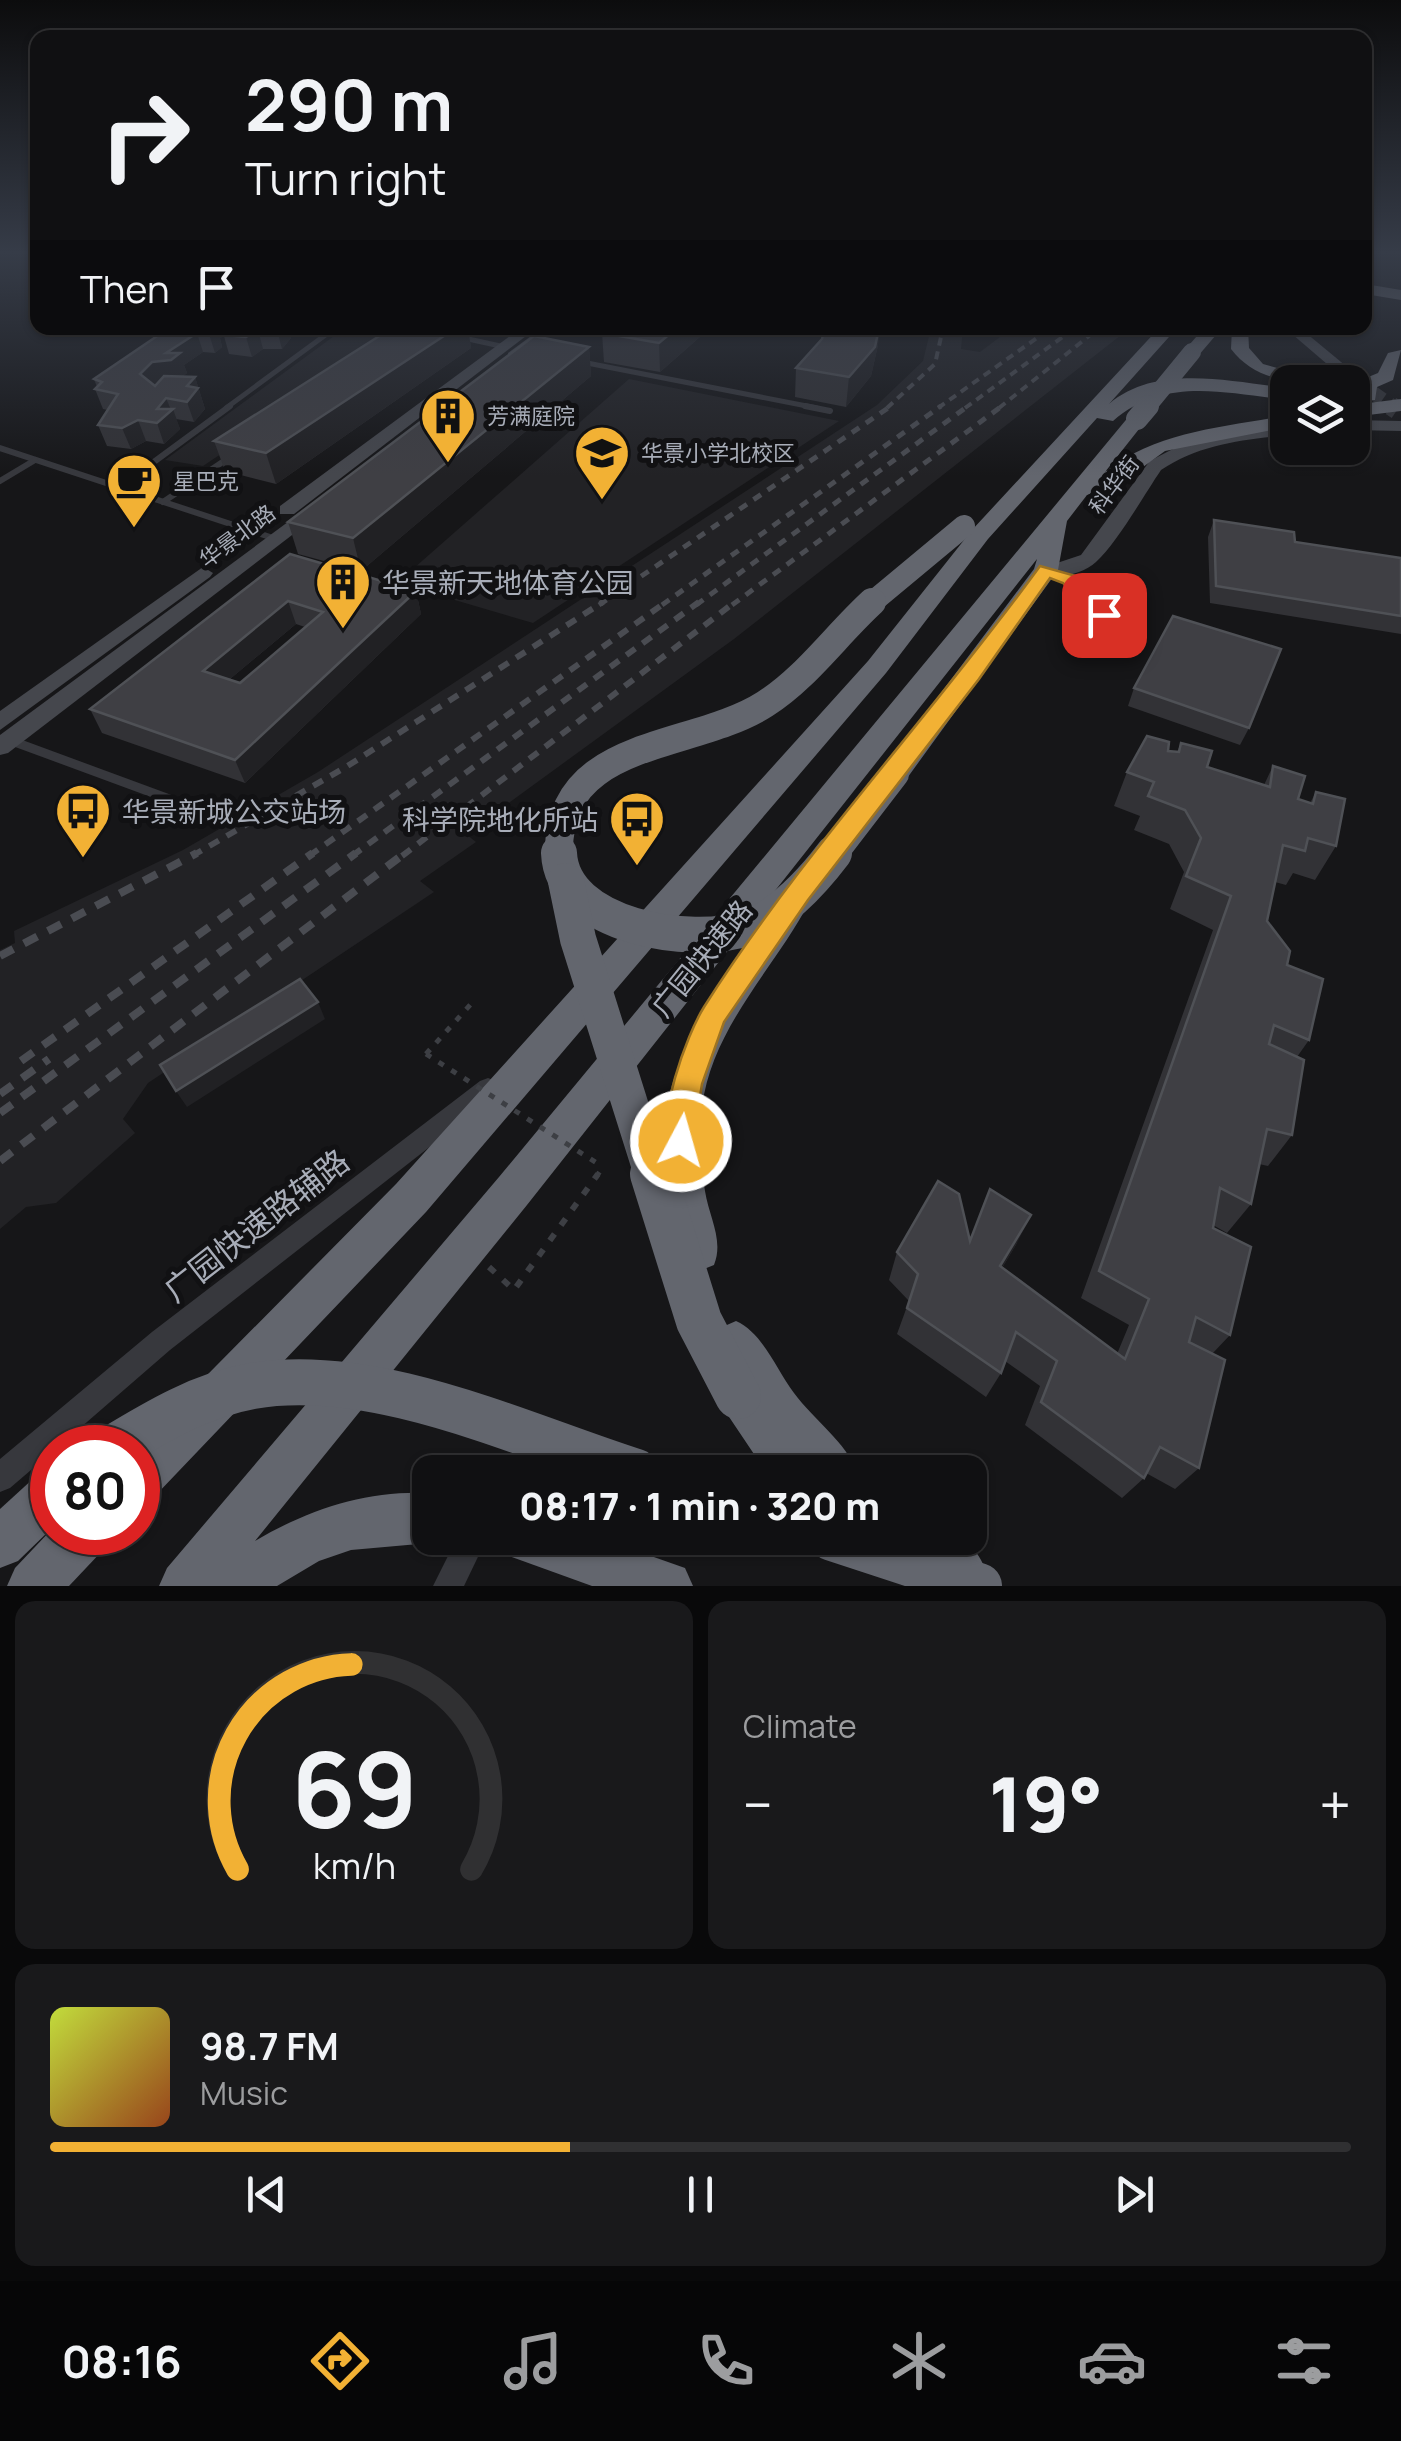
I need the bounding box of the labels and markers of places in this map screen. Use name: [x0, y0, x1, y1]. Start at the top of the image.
building icon: 芳满庭院: [418, 386, 478, 465]
place label: 芳满庭院: [487, 401, 575, 431]
school or university icon: 华景小学北校区: [572, 423, 632, 502]
place label: 华景小学北校区: [641, 438, 795, 468]
cafe icon: 星巴克: [104, 451, 164, 530]
place label: 星巴克: [173, 466, 239, 496]
building icon: 华景新天地体育公园: [313, 552, 373, 631]
place label: 华景新天地体育公园: [382, 563, 634, 601]
pin: [1062, 573, 1147, 658]
bus stop icon: 华景新城公交站场: [53, 781, 113, 860]
bus stop icon: 科学院地化所站: [607, 789, 667, 868]
place label: 华景新城公交站场: [122, 792, 346, 830]
place label: 科学院地化所站: [402, 800, 598, 838]

